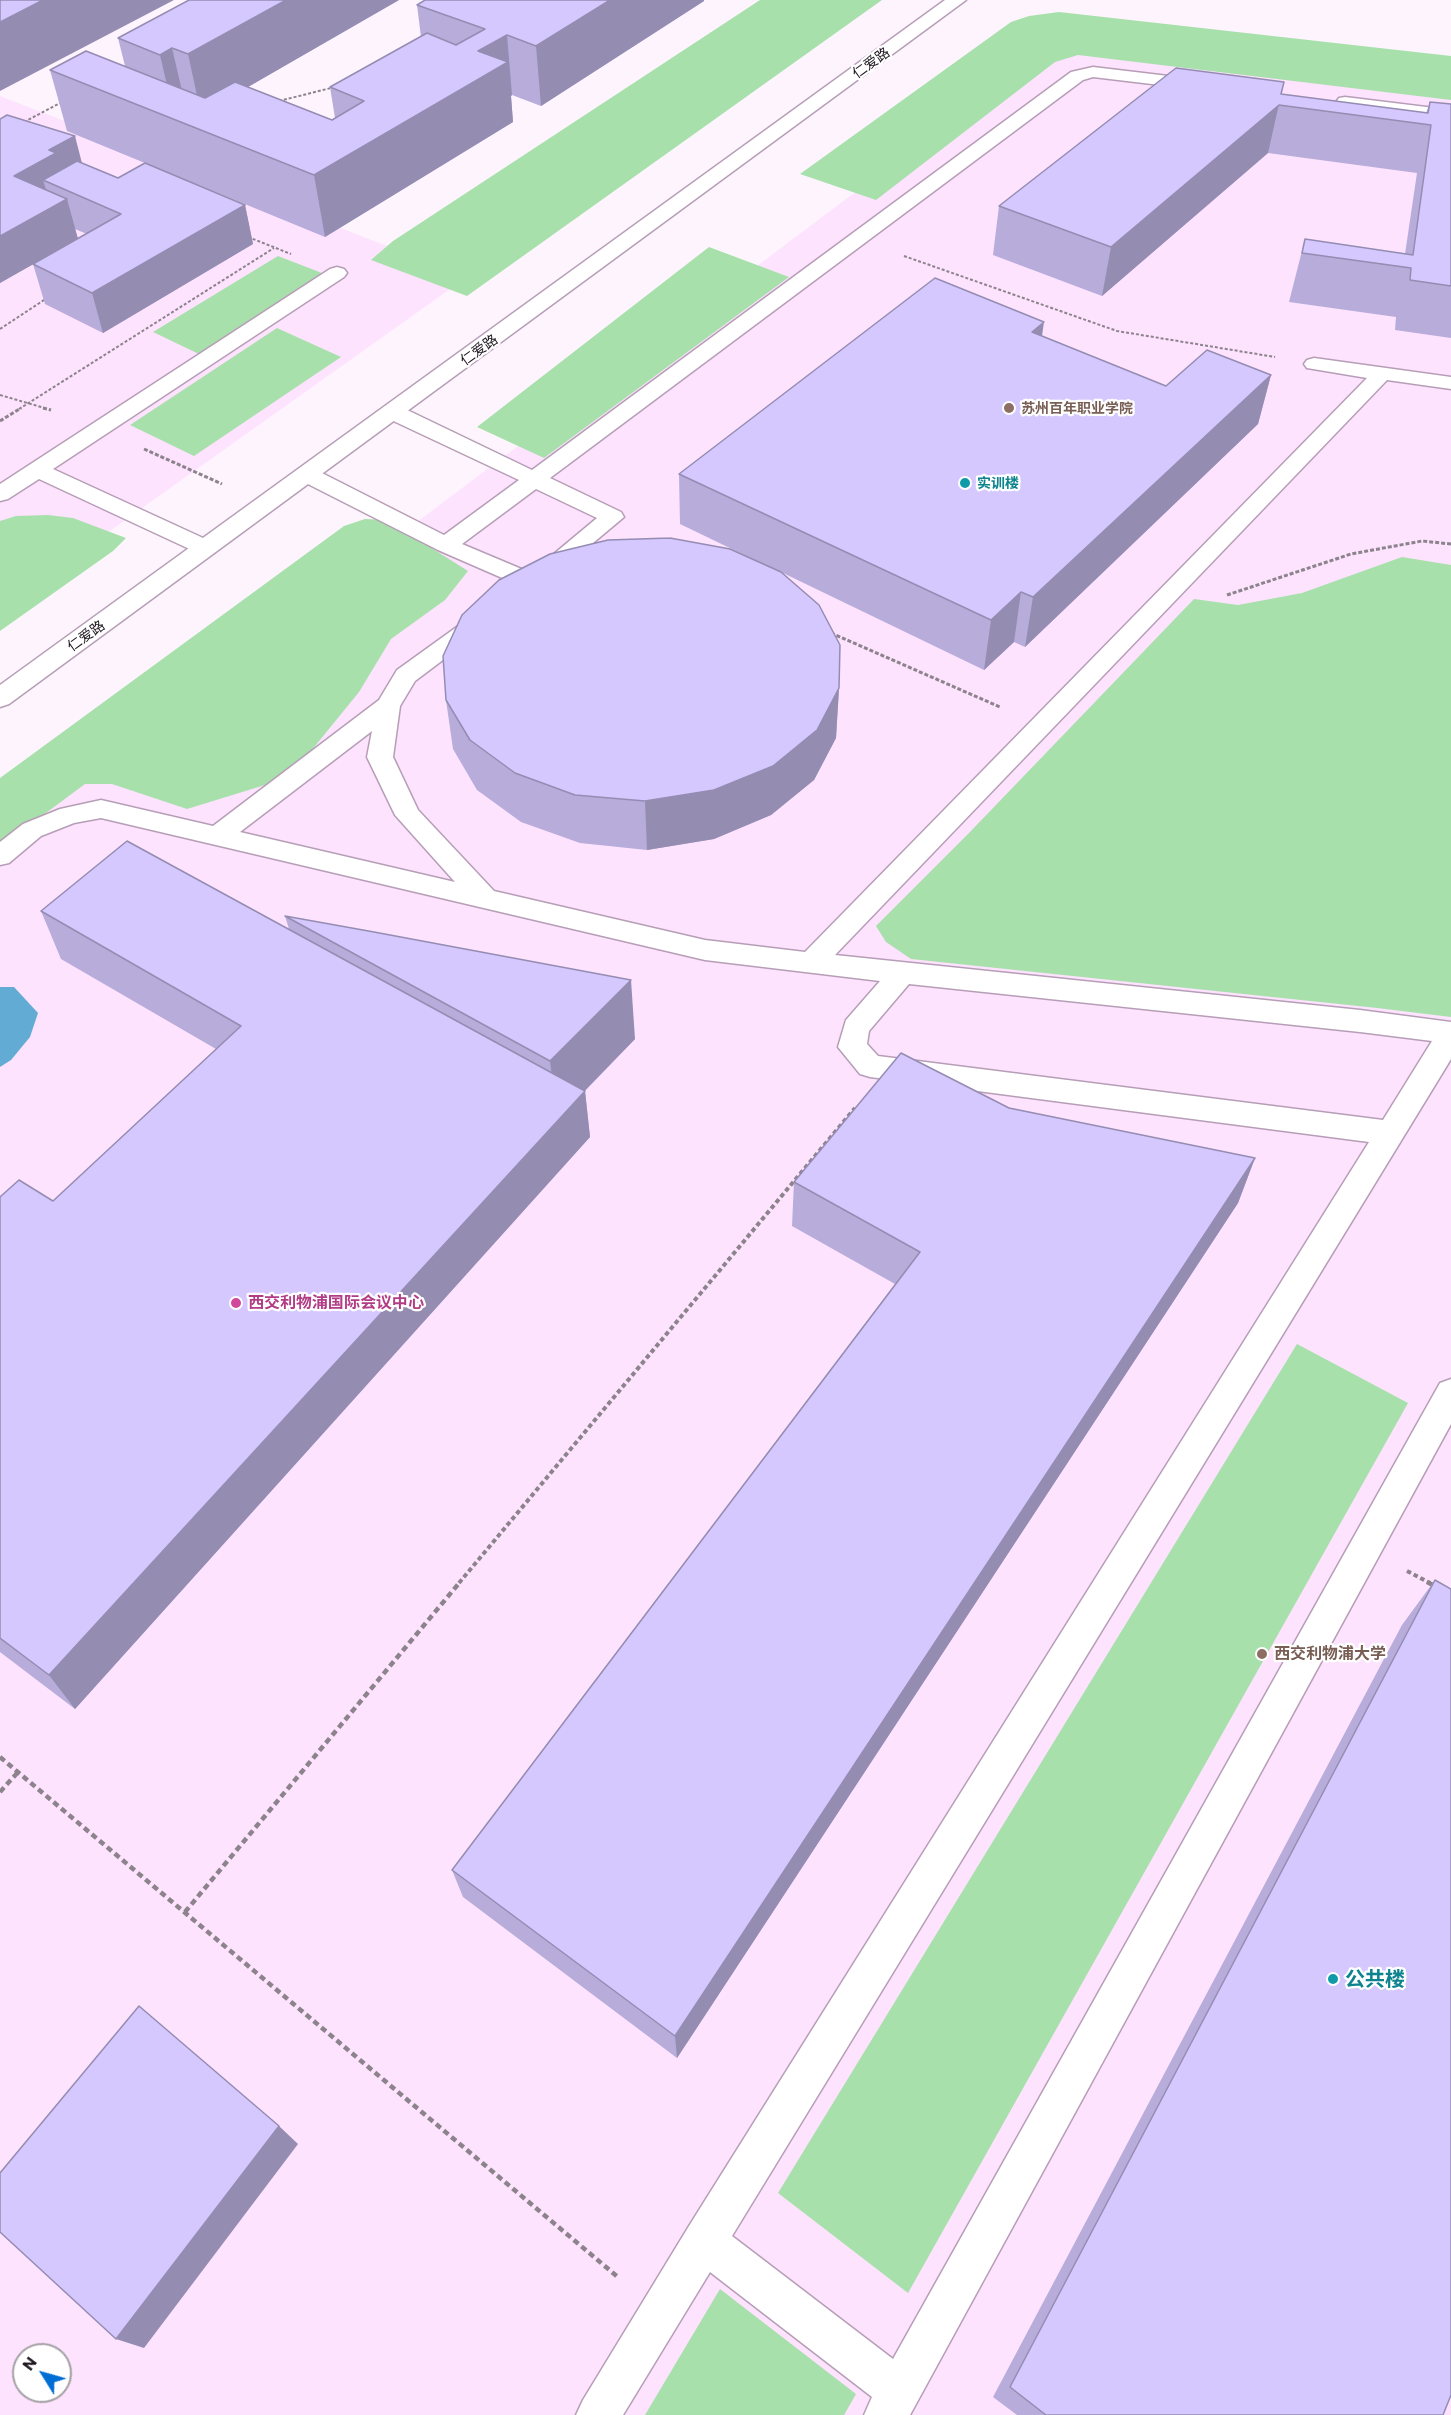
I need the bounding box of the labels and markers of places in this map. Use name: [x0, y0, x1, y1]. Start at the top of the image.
place label: 苏州百年职业学院: [1021, 400, 1133, 416]
marker: 苏州百年职业学院: [1002, 401, 1016, 415]
place label: 实训楼: [977, 475, 1019, 491]
marker: 实训楼: [958, 476, 972, 490]
place label: 西交利物浦国际会议中心: [248, 1293, 424, 1313]
marker: 西交利物浦国际会议中心: [229, 1296, 243, 1310]
place label: 西交利物浦大学: [1274, 1644, 1386, 1664]
marker: 西交利物浦大学: [1255, 1647, 1269, 1661]
place label: 公共楼: [1345, 1967, 1405, 1991]
marker: 公共楼: [1326, 1972, 1340, 1986]

